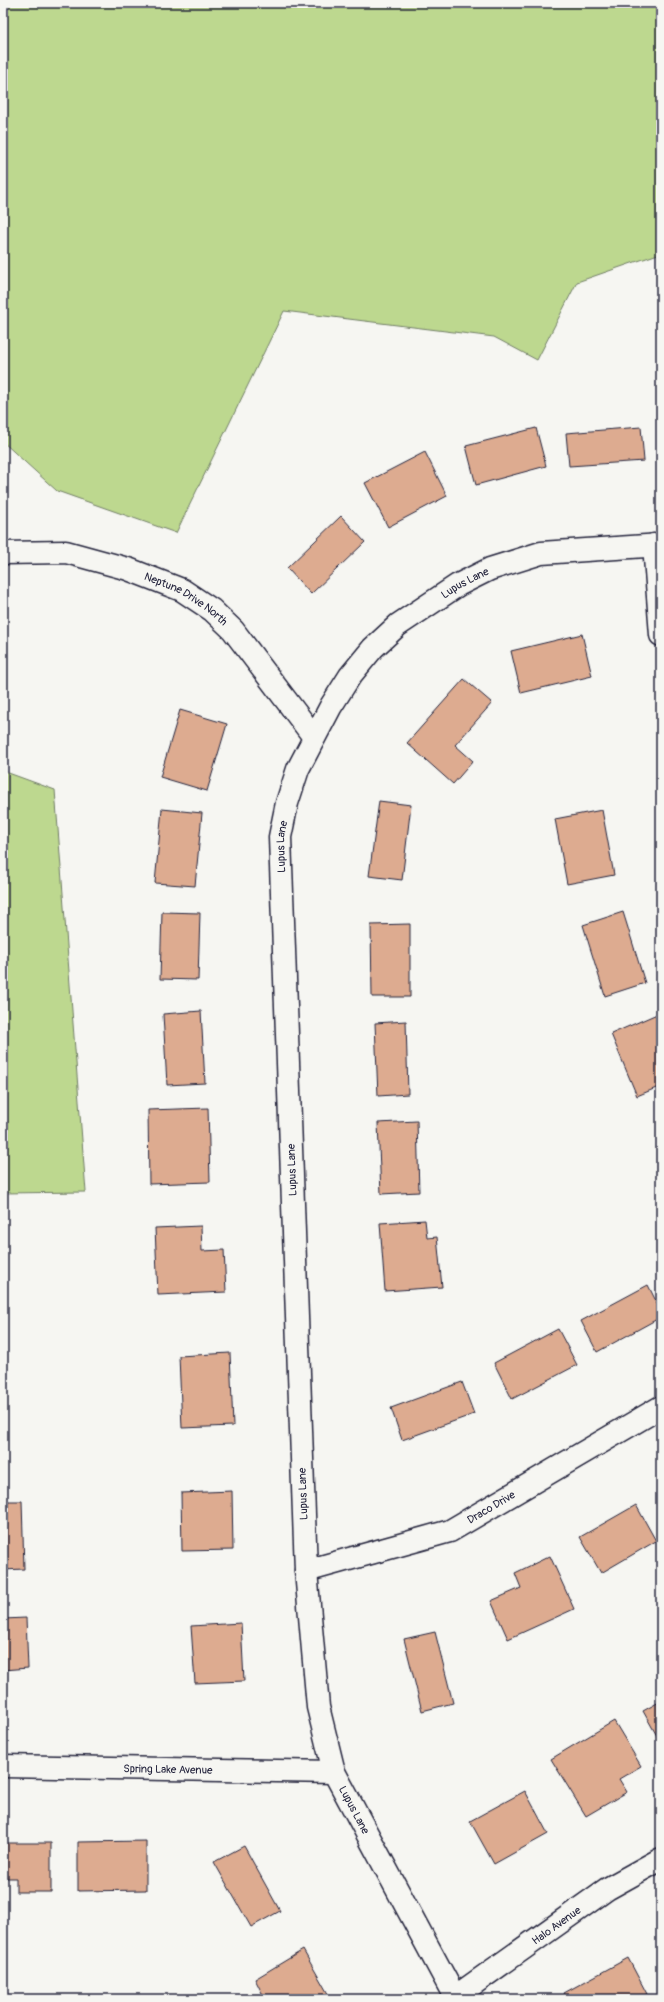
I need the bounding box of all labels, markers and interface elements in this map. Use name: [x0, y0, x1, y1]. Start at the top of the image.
street label: Lupus Lane: [438, 564, 491, 601]
street label: Neptune Drive North: [143, 570, 230, 628]
street label: Lupus Lane: [273, 819, 290, 873]
street label: Lupus Lane: [285, 1143, 299, 1196]
street label: Lupus Lane: [296, 1467, 310, 1520]
street label: Draco Drive: [465, 1487, 518, 1526]
street label: Spring Lake Avenue: [123, 1762, 213, 1776]
street label: Lupus Lane: [336, 1784, 372, 1837]
street label: Halo Avenue: [529, 1903, 583, 1947]

